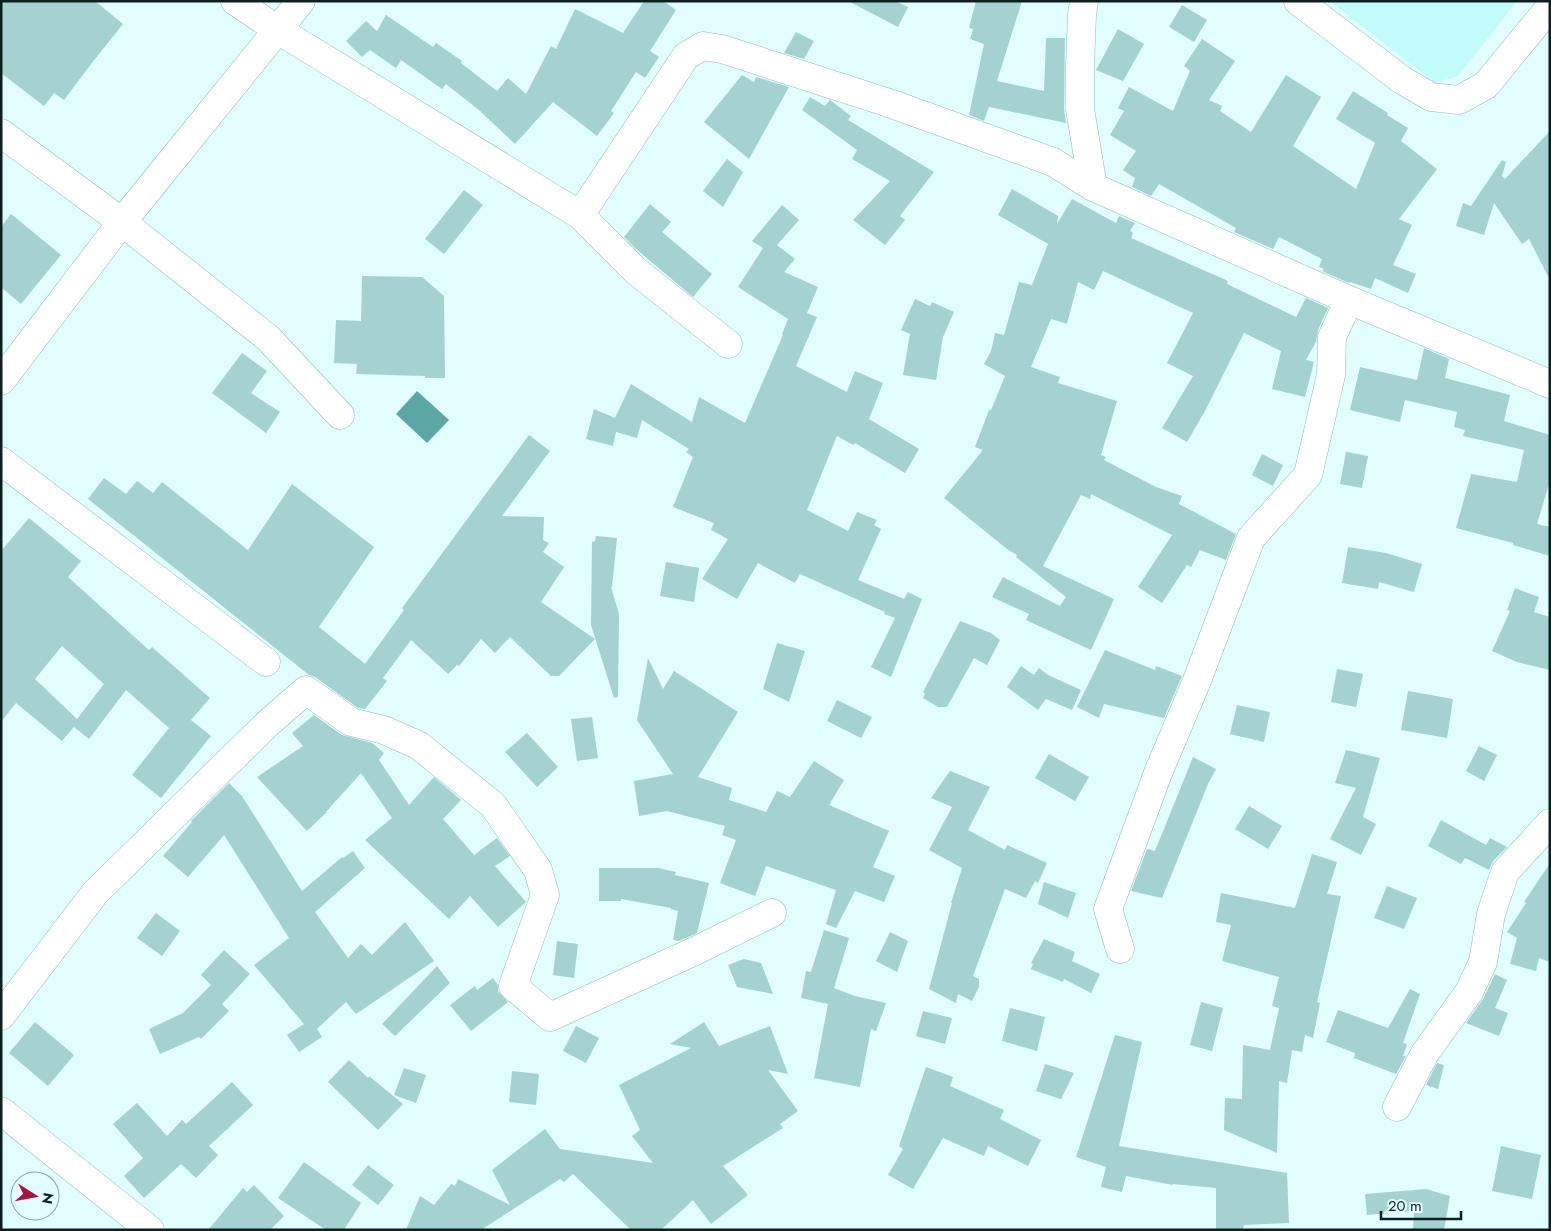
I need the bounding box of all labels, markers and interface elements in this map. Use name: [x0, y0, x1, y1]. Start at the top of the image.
north arrow: [10, 1171, 60, 1221]
scale bar: [1381, 1188, 1461, 1220]
text: N: [37, 1191, 59, 1206]
text: 20 m: [1388, 1195, 1422, 1217]

